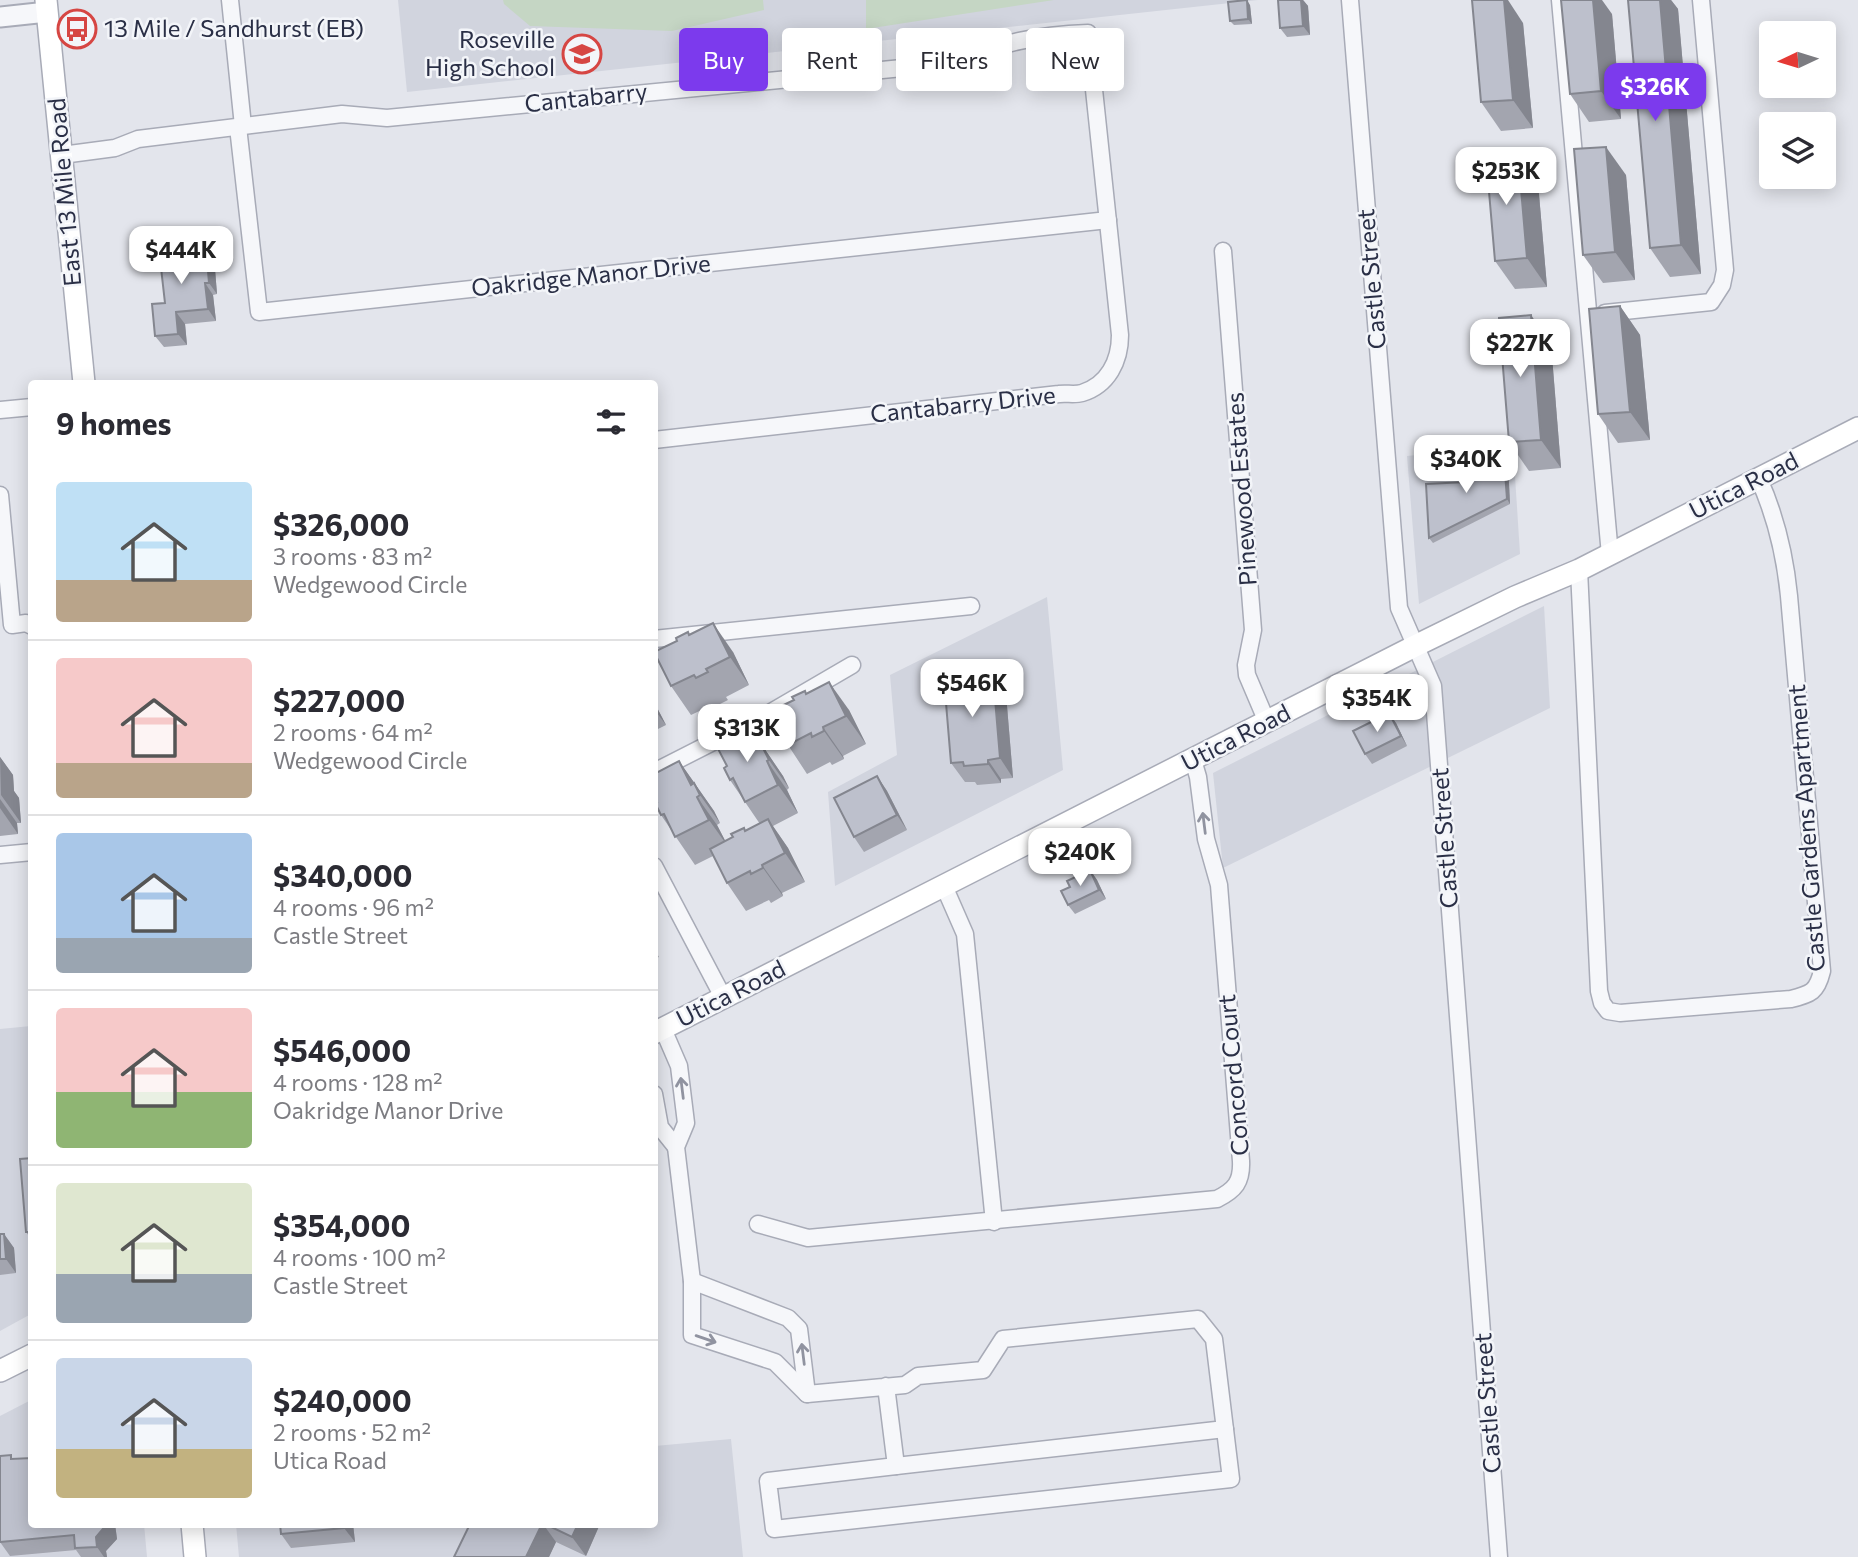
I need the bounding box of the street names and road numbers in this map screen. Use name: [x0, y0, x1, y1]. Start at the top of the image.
street label: Cantabarry: [523, 76, 649, 117]
street label: East 13 Mile Road: [41, 97, 86, 288]
street label: Castle Street: [1350, 208, 1391, 351]
street label: Oakridge Manor Drive: [470, 248, 712, 301]
street label: Cantabarry Drive: [869, 379, 1057, 428]
street label: Pinewood Estates: [1219, 391, 1262, 587]
street label: Utica Road: [1684, 445, 1803, 525]
street label: Castle Gardens Apartment: [1781, 683, 1830, 973]
street label: Utica Road: [1176, 697, 1295, 777]
street label: Castle Street: [1424, 767, 1463, 909]
street label: Utica Road: [671, 953, 790, 1033]
street label: Concord Court: [1211, 993, 1254, 1157]
street label: Castle Street: [1467, 1332, 1506, 1474]

